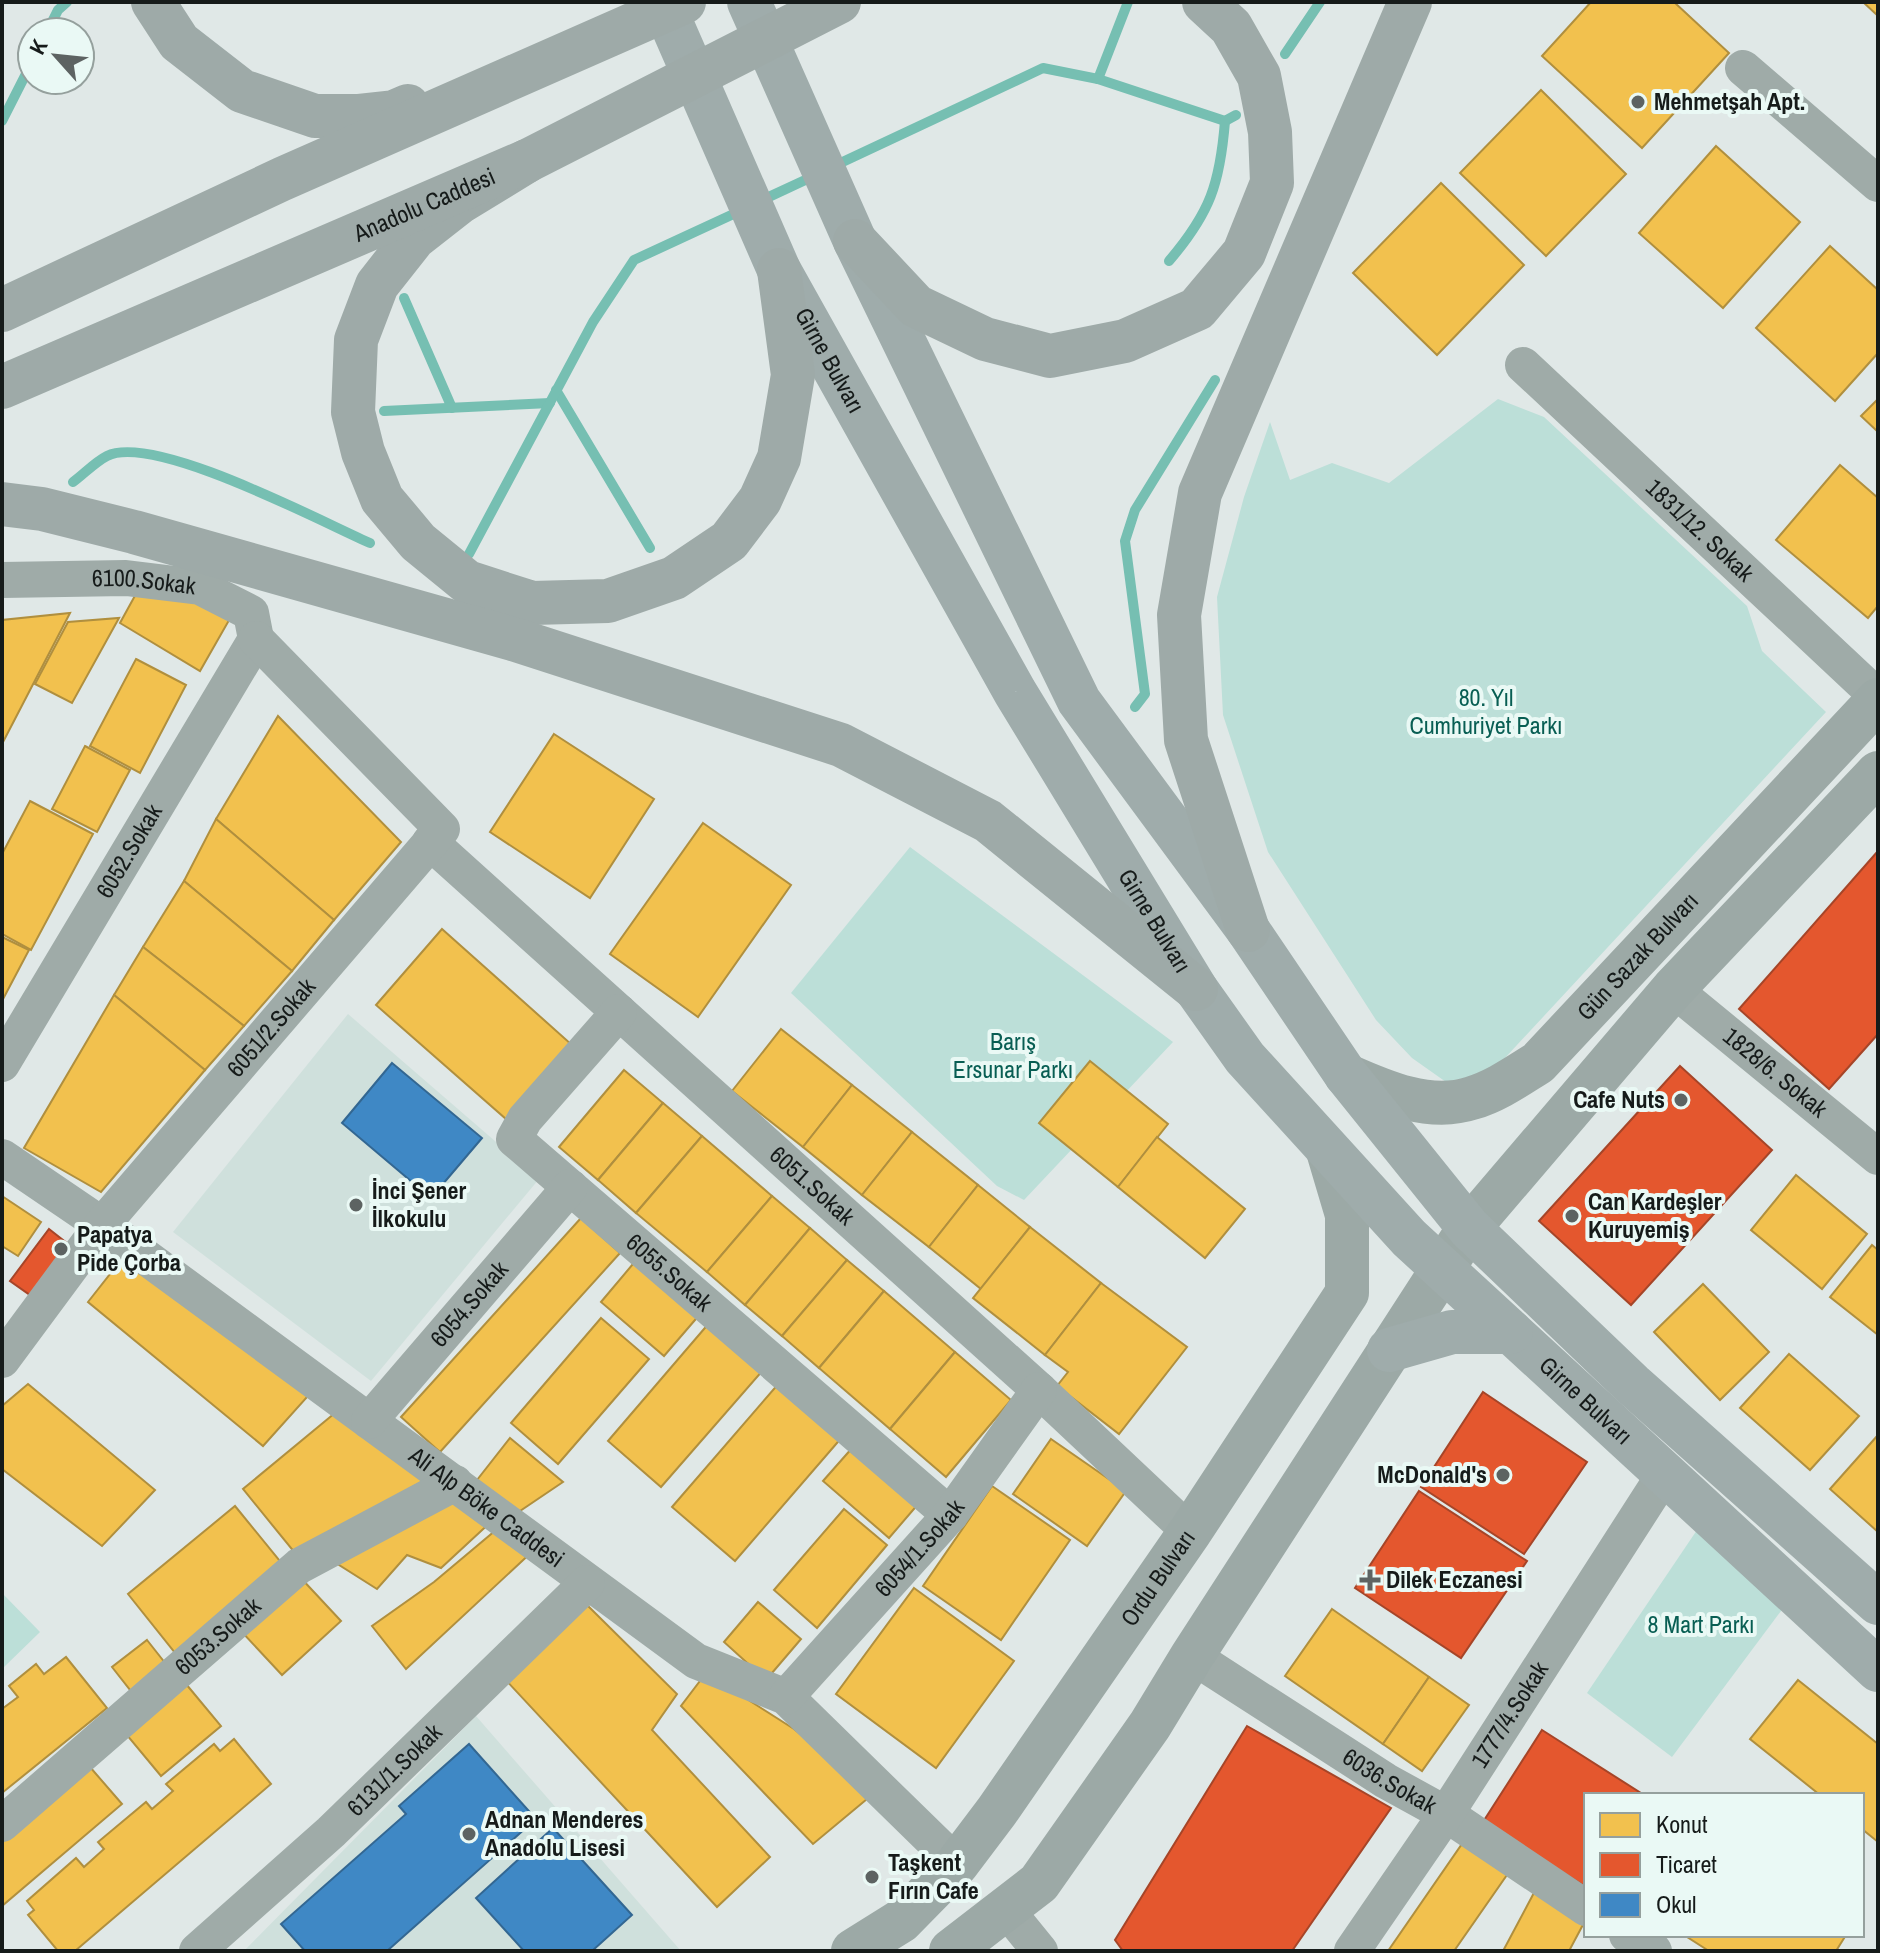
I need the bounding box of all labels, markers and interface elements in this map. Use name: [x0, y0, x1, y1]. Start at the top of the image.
north arrow: [16, 16, 96, 96]
text: K: [22, 34, 55, 60]
place label: Mehmetşah Apt.: [1654, 85, 1805, 117]
marker: Mehmetşah Apt.: [1629, 93, 1647, 111]
street label: Anadolu Caddesi: [347, 160, 500, 249]
street label: Girne Bulvarı: [788, 301, 873, 418]
street label: 1831/12. Sokak: [1640, 471, 1761, 588]
street label: 6100.Sokak: [92, 561, 198, 601]
park label: 80. Yıl Cumhuriyet Parkı: [1409, 681, 1563, 741]
street label: 6052.Sokak: [88, 798, 169, 903]
street label: Girne Bulvarı: [1111, 863, 1199, 978]
street label: Gün Sazak Bulvarı: [1569, 885, 1705, 1027]
street label: 6051/2.Sokak: [219, 971, 322, 1083]
street label: 1828/6. Sokak: [1717, 1020, 1835, 1124]
park label: Barış Ersunar Parkı: [953, 1025, 1073, 1085]
place label: Cafe Nuts: [1573, 1083, 1665, 1115]
marker: Cafe Nuts: [1672, 1091, 1690, 1109]
street label: 6051.Sokak: [763, 1138, 862, 1232]
place label: İnci Şener İlkokulu: [372, 1174, 466, 1234]
place label: Can Kardeşler Kuruyemiş: [1588, 1185, 1722, 1245]
marker: İnci Şener İlkokulu: [347, 1196, 365, 1214]
marker: Can Kardeşler Kuruyemiş: [1563, 1207, 1581, 1225]
place label: Papatya Pide Çorba: [77, 1218, 181, 1278]
street label: 6055.Sokak: [620, 1226, 720, 1318]
marker: Papatya Pide Çorba: [52, 1240, 70, 1258]
street label: 6054.Sokak: [423, 1254, 515, 1353]
street label: Girne Bulvarı: [1533, 1349, 1640, 1451]
street label: Ali Alp Böke Caddesi: [402, 1438, 571, 1574]
place label: McDonald's: [1377, 1458, 1487, 1490]
marker: McDonald's: [1494, 1466, 1512, 1484]
street label: 6054/1.Sokak: [867, 1493, 971, 1603]
street label: Ordu Bulvarı: [1113, 1523, 1202, 1632]
place label: Dilek Eczanesi: [1386, 1563, 1523, 1595]
marker: Dilek Eczanesi: [1361, 1571, 1379, 1589]
street label: 6053.Sokak: [167, 1589, 267, 1682]
park label: 8 Mart Parkı: [1647, 1608, 1755, 1640]
street label: 1777/4.Sokak: [1463, 1655, 1555, 1774]
street label: 6131/1.Sokak: [340, 1716, 448, 1823]
street label: 6036.Sokak: [1337, 1740, 1443, 1821]
legend: [1584, 1793, 1864, 1937]
place label: Adnan Menderes Anadolu Lisesi: [485, 1803, 644, 1863]
text: Konut: [1656, 1808, 1708, 1840]
marker: Adnan Menderes Anadolu Lisesi: [460, 1825, 478, 1843]
place label: Taşkent Fırın Cafe: [888, 1846, 979, 1906]
text: Ticaret: [1656, 1848, 1717, 1880]
marker: Taşkent Fırın Cafe: [863, 1868, 881, 1886]
text: Okul: [1656, 1888, 1696, 1920]

